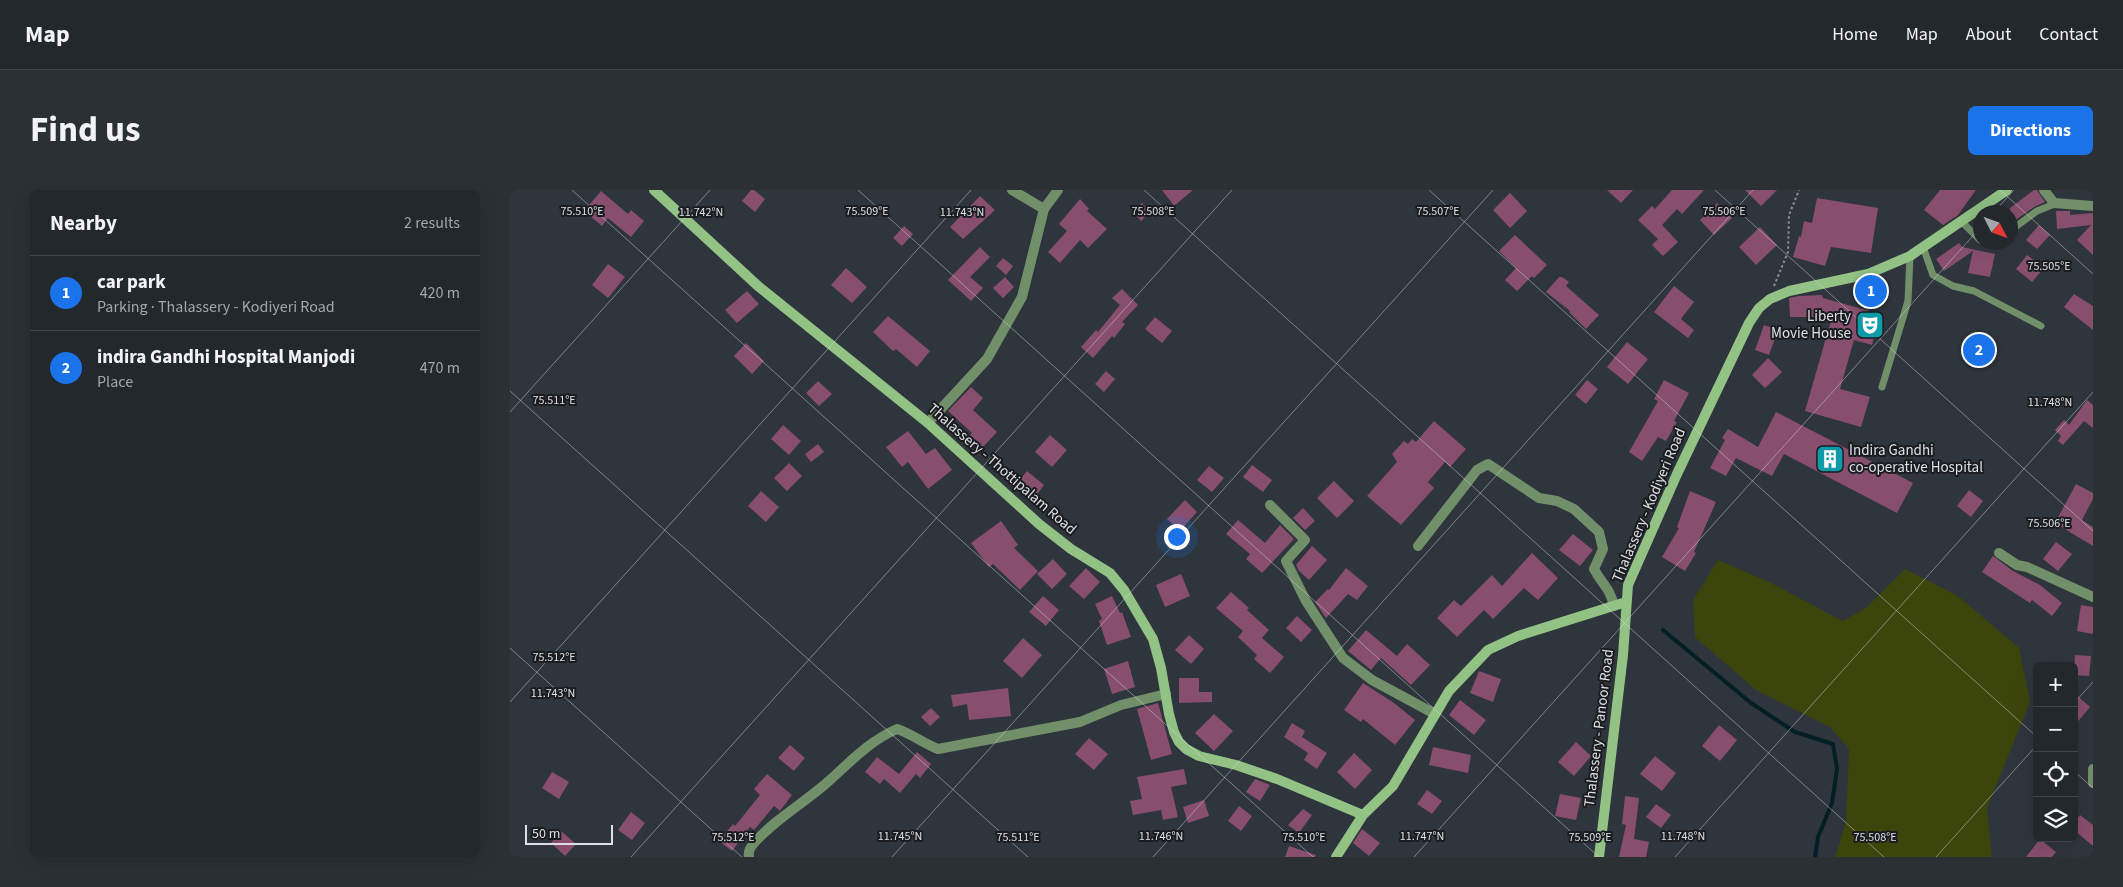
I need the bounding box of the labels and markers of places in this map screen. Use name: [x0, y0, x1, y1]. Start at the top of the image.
pin: 1: [1855, 272, 1887, 310]
place label: Liberty Movie House: [1771, 306, 1851, 344]
theatre icon: Liberty Movie House: [1855, 310, 1885, 340]
pin: 2: [1963, 331, 1995, 369]
place label: Indira Gandhi co-operative Hospital: [1849, 440, 1983, 478]
building icon: Indira Gandhi co-operative Hospital: [1815, 444, 1845, 474]

